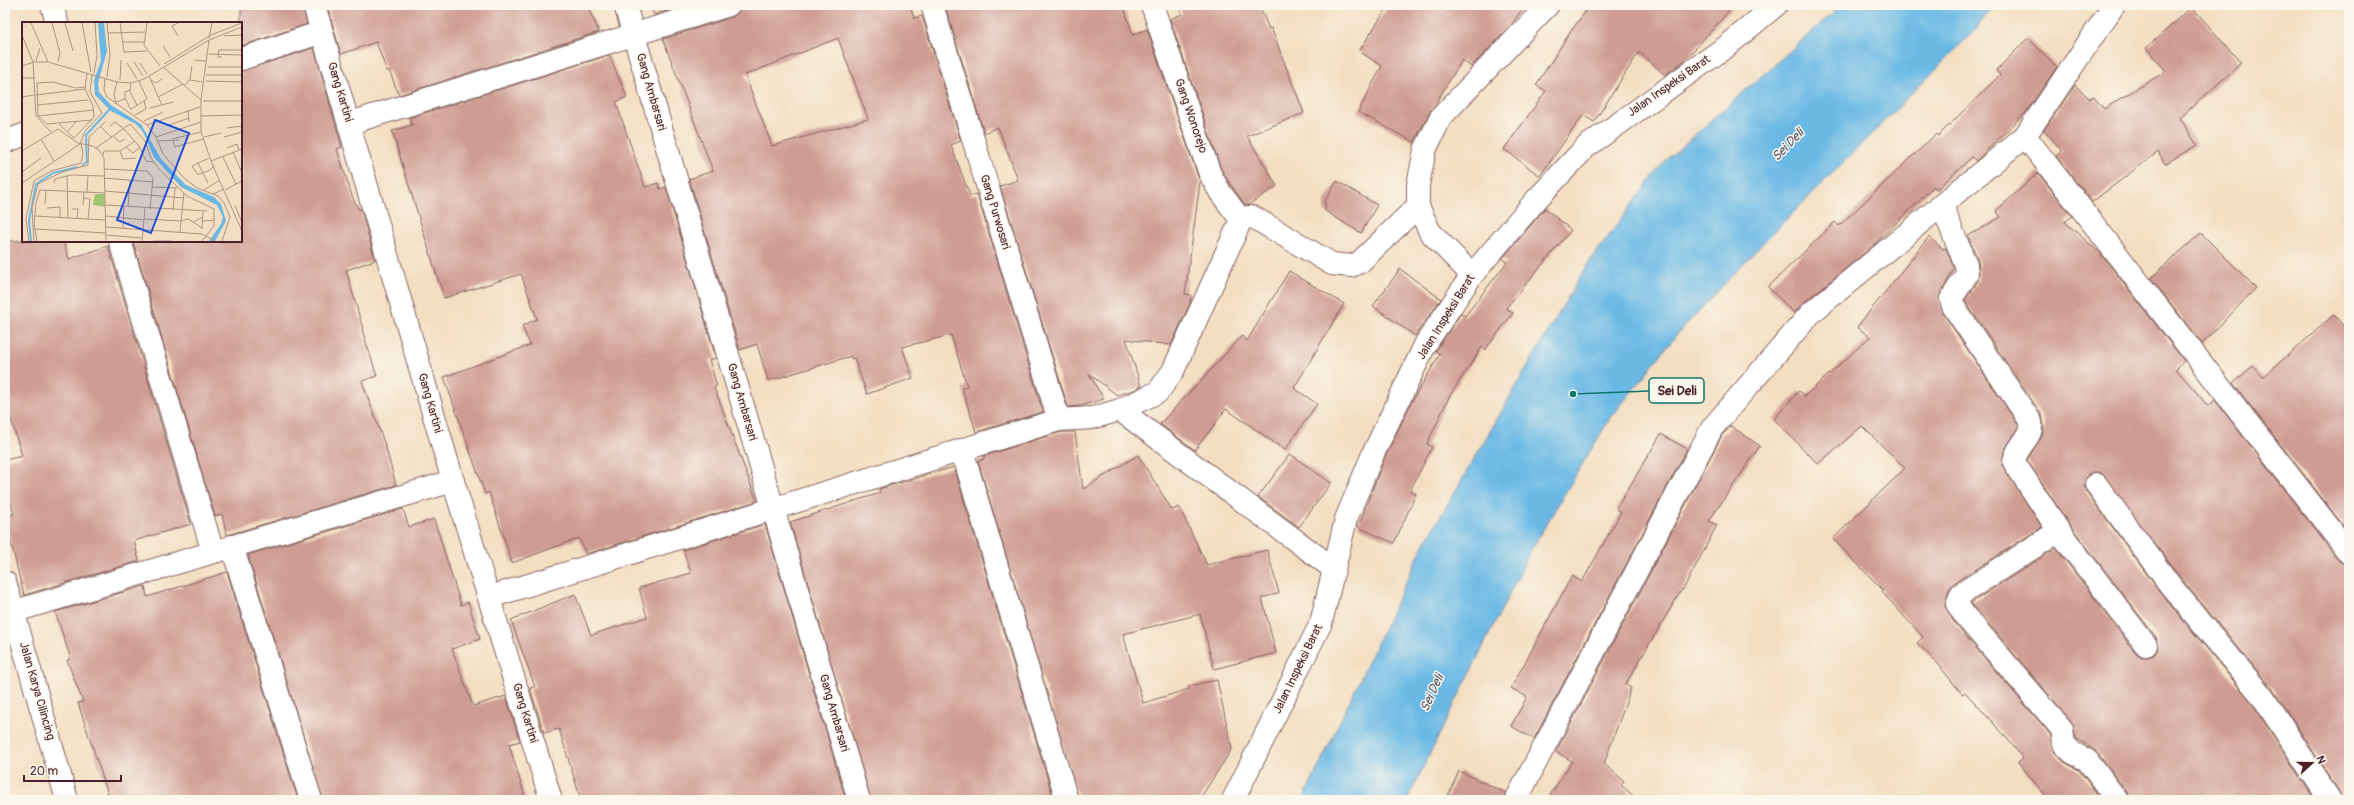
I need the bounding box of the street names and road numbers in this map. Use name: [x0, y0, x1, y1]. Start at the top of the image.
street label: Gang Ambarsari: [633, 52, 669, 132]
street label: Jalan Inspeksi Barat: [1625, 52, 1713, 120]
street label: Gang Kartini: [324, 60, 356, 124]
street label: Gang Wonorejo: [1171, 77, 1211, 156]
street label: Gang Purwosari: [977, 173, 1013, 251]
street label: Jalan Inspeksi Barat: [1414, 272, 1478, 362]
street label: Gang Ambarsari: [724, 362, 760, 442]
street label: Gang Kartini: [414, 371, 446, 435]
street label: Jalan Inspeksi Barat: [1270, 622, 1326, 716]
street label: Jalan Karya Cilincing: [16, 640, 58, 742]
street label: Gang Ambarsari: [816, 673, 852, 753]
street label: Gang Kartini: [509, 681, 541, 745]

